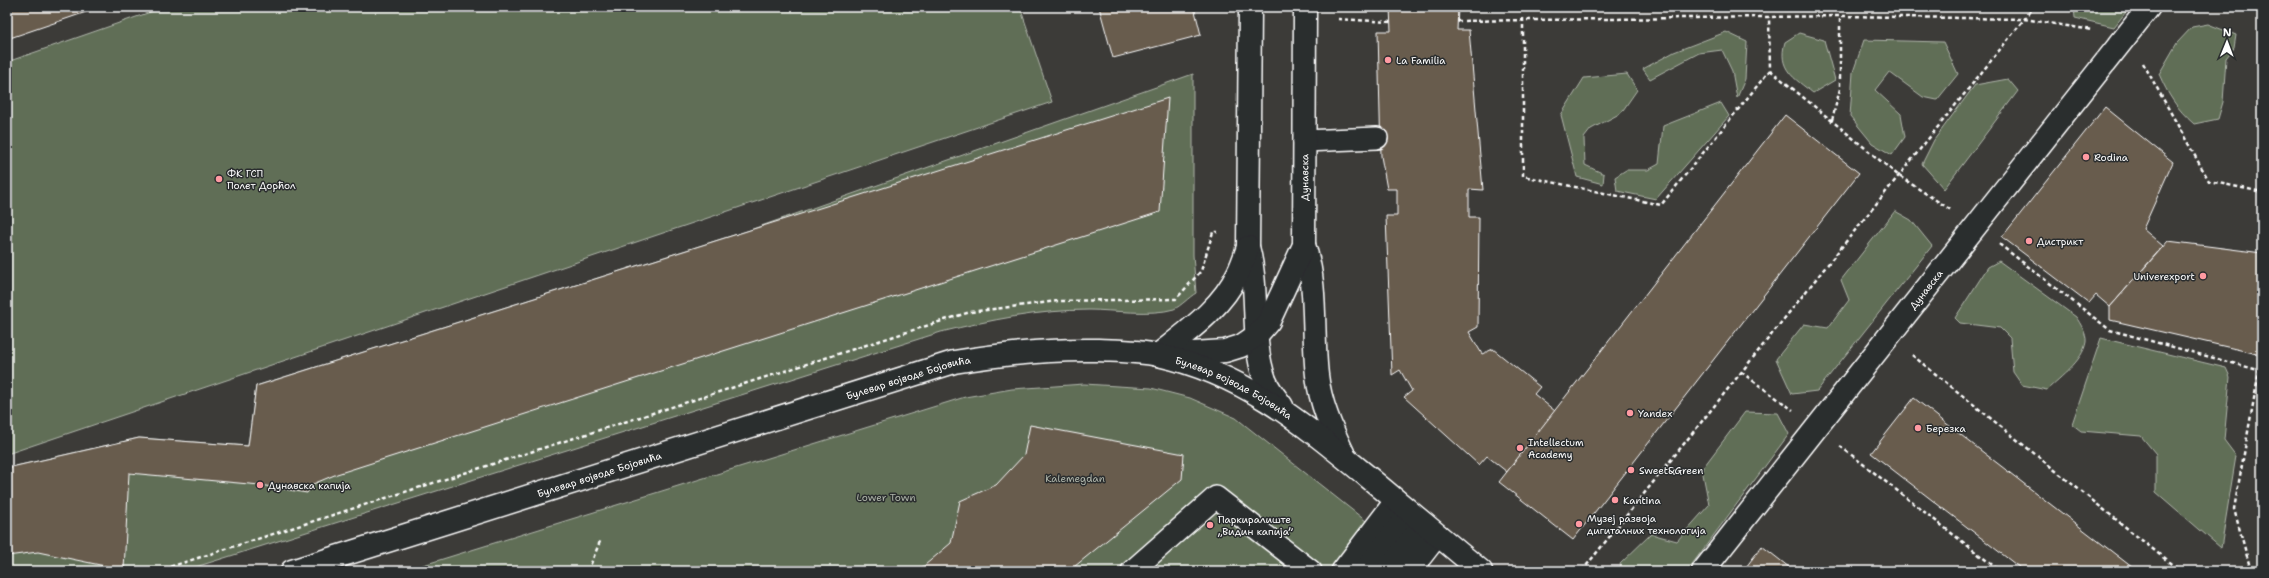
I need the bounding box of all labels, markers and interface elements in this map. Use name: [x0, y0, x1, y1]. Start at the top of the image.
north arrow: [2207, 22, 2247, 62]
text: N: [2223, 25, 2232, 40]
place label: La Familia: [1396, 54, 1446, 67]
marker: La Familia: [1383, 55, 1393, 65]
place label: Rodina: [2094, 151, 2129, 164]
marker: Rodina: [2081, 152, 2091, 162]
street label: Дунавска: [1298, 153, 1311, 201]
place label: ФК ГСП Полет Дорћол: [227, 167, 296, 192]
marker: ФК ГСП Полет Дорћол: [214, 174, 224, 184]
place label: Дистрикт: [2037, 235, 2084, 248]
marker: Дистрикт: [2024, 236, 2034, 246]
street label: Дунавска: [1906, 266, 1946, 312]
place label: Univerexport: [2133, 270, 2195, 283]
marker: Univerexport: [2198, 271, 2208, 281]
street label: Булевар војводе Бојовића: [844, 353, 972, 402]
street label: Булевар војводе Бојовића: [1174, 353, 1295, 422]
place label: Yandex: [1638, 407, 1672, 420]
marker: Yandex: [1625, 408, 1635, 418]
place label: Березка: [1926, 422, 1966, 435]
marker: Березка: [1913, 423, 1923, 433]
place label: Intellectum Academy: [1528, 436, 1584, 461]
marker: Intellectum Academy: [1515, 443, 1525, 453]
street label: Булевар војводе Бојовића: [535, 448, 664, 500]
place label: Sweet&Green: [1639, 464, 1703, 477]
marker: Sweet&Green: [1626, 465, 1636, 475]
park label: Kalemegdan: [1045, 472, 1105, 485]
place label: Дунавска капија: [268, 479, 351, 492]
marker: Дунавска капија: [255, 480, 265, 490]
park label: Lower Town: [856, 491, 916, 504]
place label: Kantina: [1623, 494, 1661, 507]
marker: Kantina: [1610, 495, 1620, 505]
place label: Музеј развоја дигиталних технологија: [1587, 512, 1707, 537]
place label: Паркиралиште „Видин капија”: [1217, 513, 1293, 538]
marker: Музеј развоја дигиталних технологија: [1574, 519, 1584, 529]
marker: Паркиралиште „Видин капија”: [1205, 520, 1215, 530]

